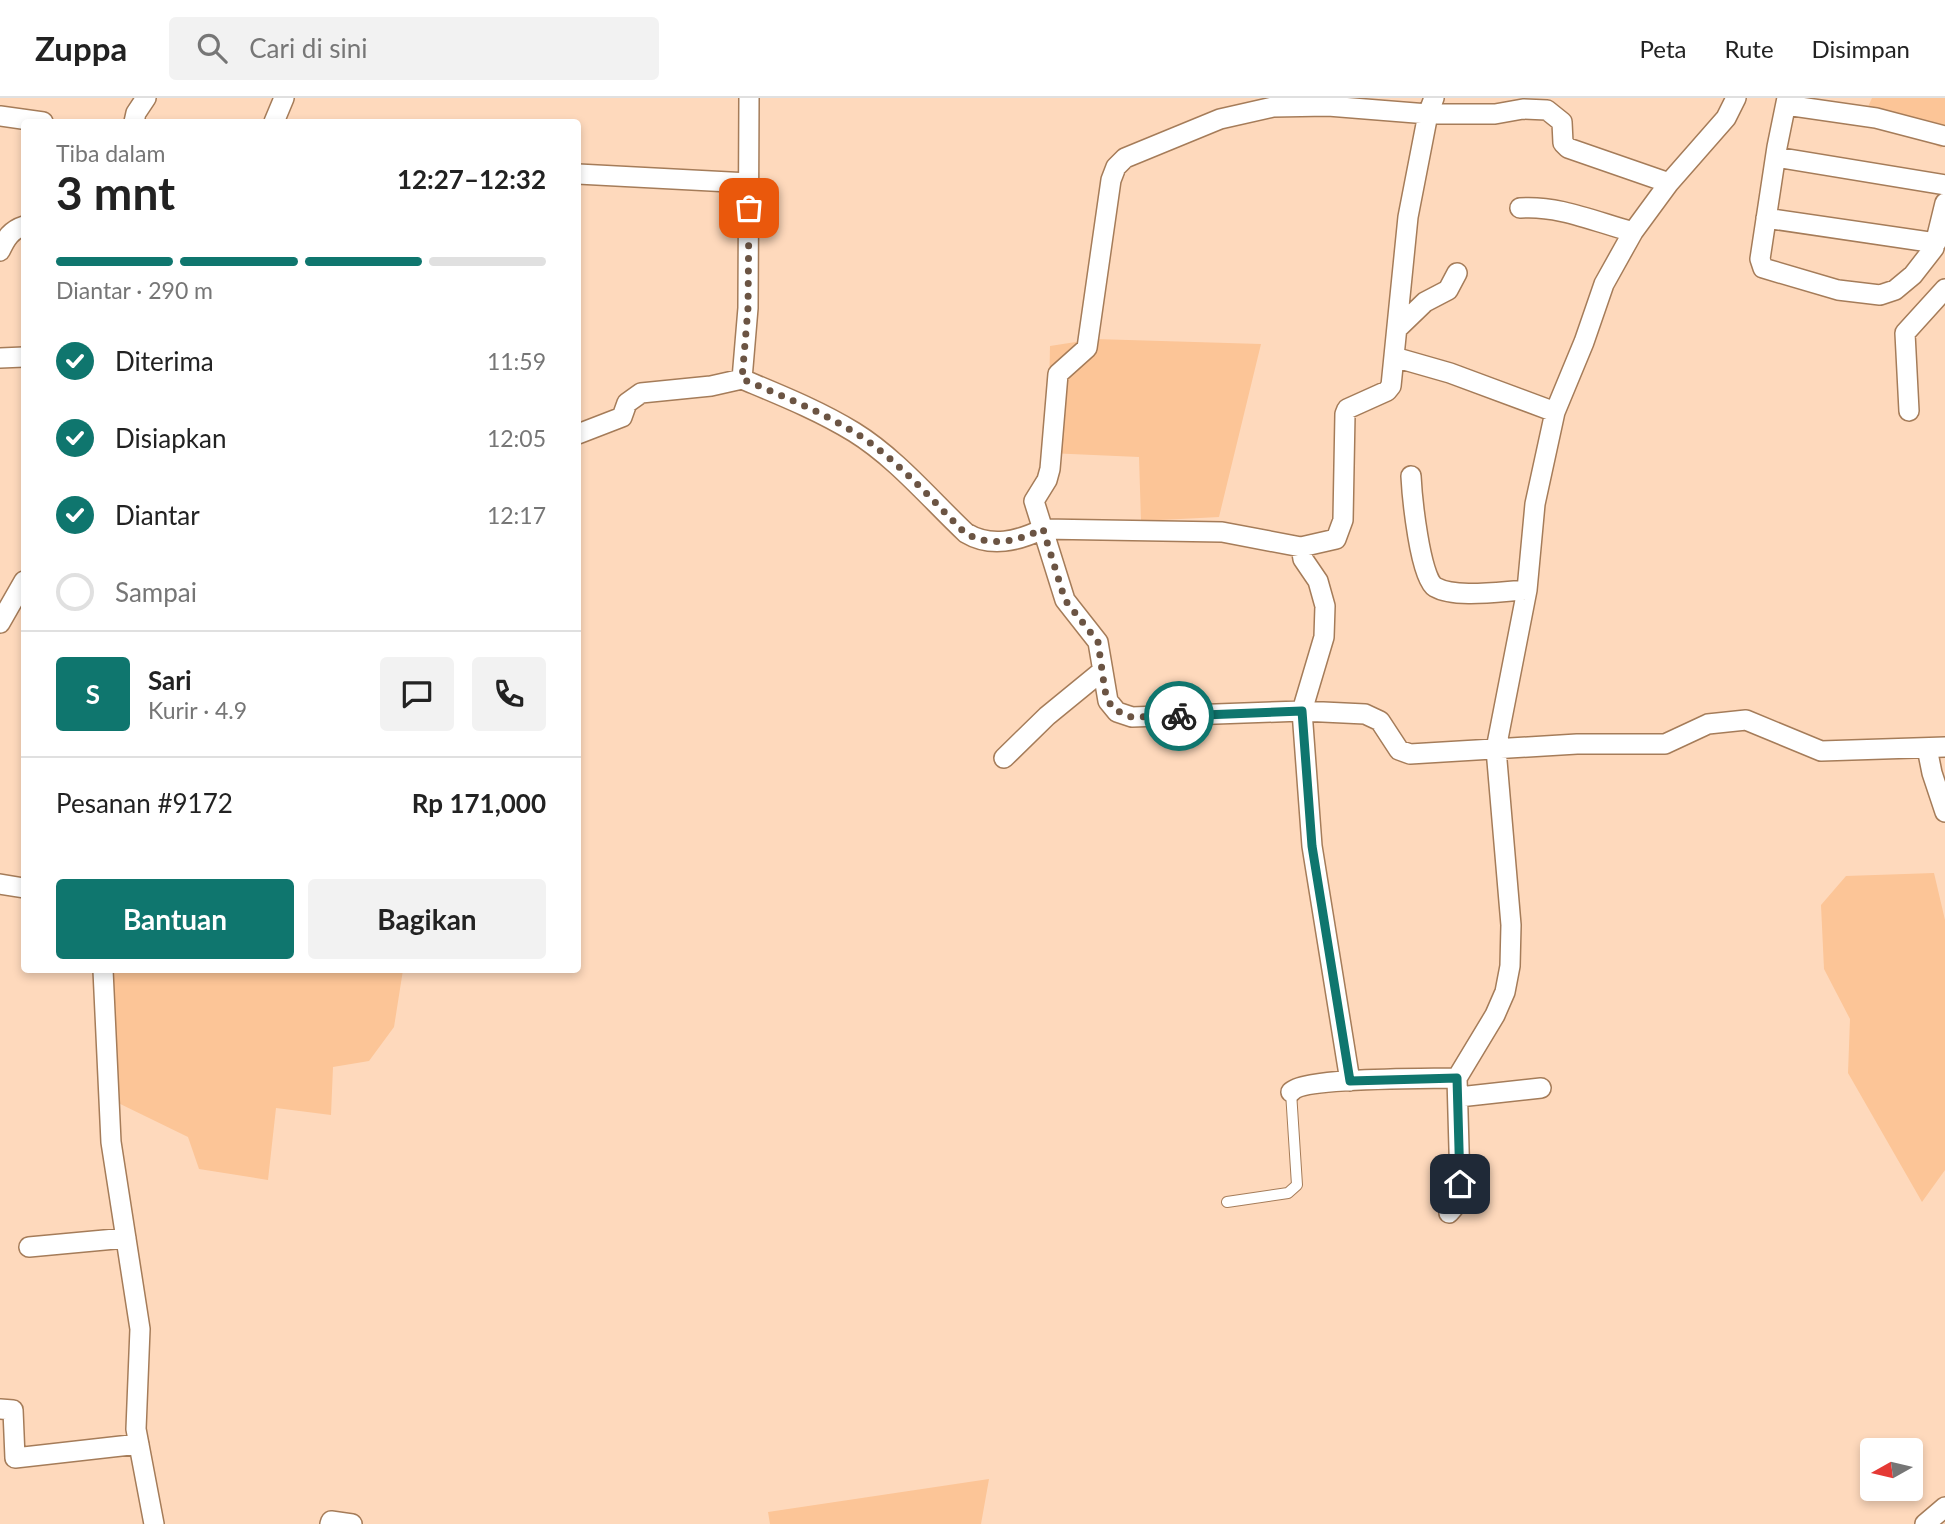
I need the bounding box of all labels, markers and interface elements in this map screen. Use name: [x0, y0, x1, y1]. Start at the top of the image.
search box: [169, 17, 659, 80]
text: Zuppa: [35, 28, 127, 68]
icon: search: [193, 29, 231, 67]
text: Cari di sini: [249, 32, 368, 64]
text: Peta: [1640, 34, 1686, 63]
text: Rute: [1724, 34, 1774, 63]
text: Disimpan: [1812, 34, 1910, 63]
text: Tiba dalam: [56, 139, 165, 167]
text: 12:27–12:32: [397, 163, 546, 195]
text: 3 mnt: [56, 165, 175, 220]
pin: [719, 178, 779, 238]
icon: bag: [730, 189, 768, 227]
text: Diantar · 290 m: [56, 276, 213, 304]
icon: check: [56, 342, 94, 380]
text: Diterima: [115, 345, 214, 377]
text: 11:59: [487, 347, 546, 375]
icon: check: [56, 419, 94, 457]
text: Disiapkan: [115, 422, 226, 454]
text: 12:05: [487, 424, 546, 452]
icon: check: [56, 496, 94, 534]
text: Diantar: [115, 499, 200, 531]
text: 12:17: [487, 501, 546, 529]
text: Sampai: [115, 576, 197, 608]
button: chat: [380, 657, 454, 731]
button: phone: [472, 657, 546, 731]
text: Sari: [148, 664, 192, 696]
text: S: [86, 678, 100, 710]
courier: [1144, 681, 1214, 751]
text: Kurir · 4.9: [148, 696, 247, 724]
icon: bike: [1160, 697, 1198, 735]
text: Pesanan #9172: [56, 787, 233, 819]
text: Rp 171,000: [412, 787, 546, 819]
button: Bantuan: [56, 879, 294, 959]
button: Bagikan: [308, 879, 546, 959]
pin: [1430, 1154, 1490, 1214]
icon: home: [1441, 1165, 1479, 1203]
north arrow: [1860, 1438, 1923, 1502]
map controls: [1860, 1438, 1923, 1501]

